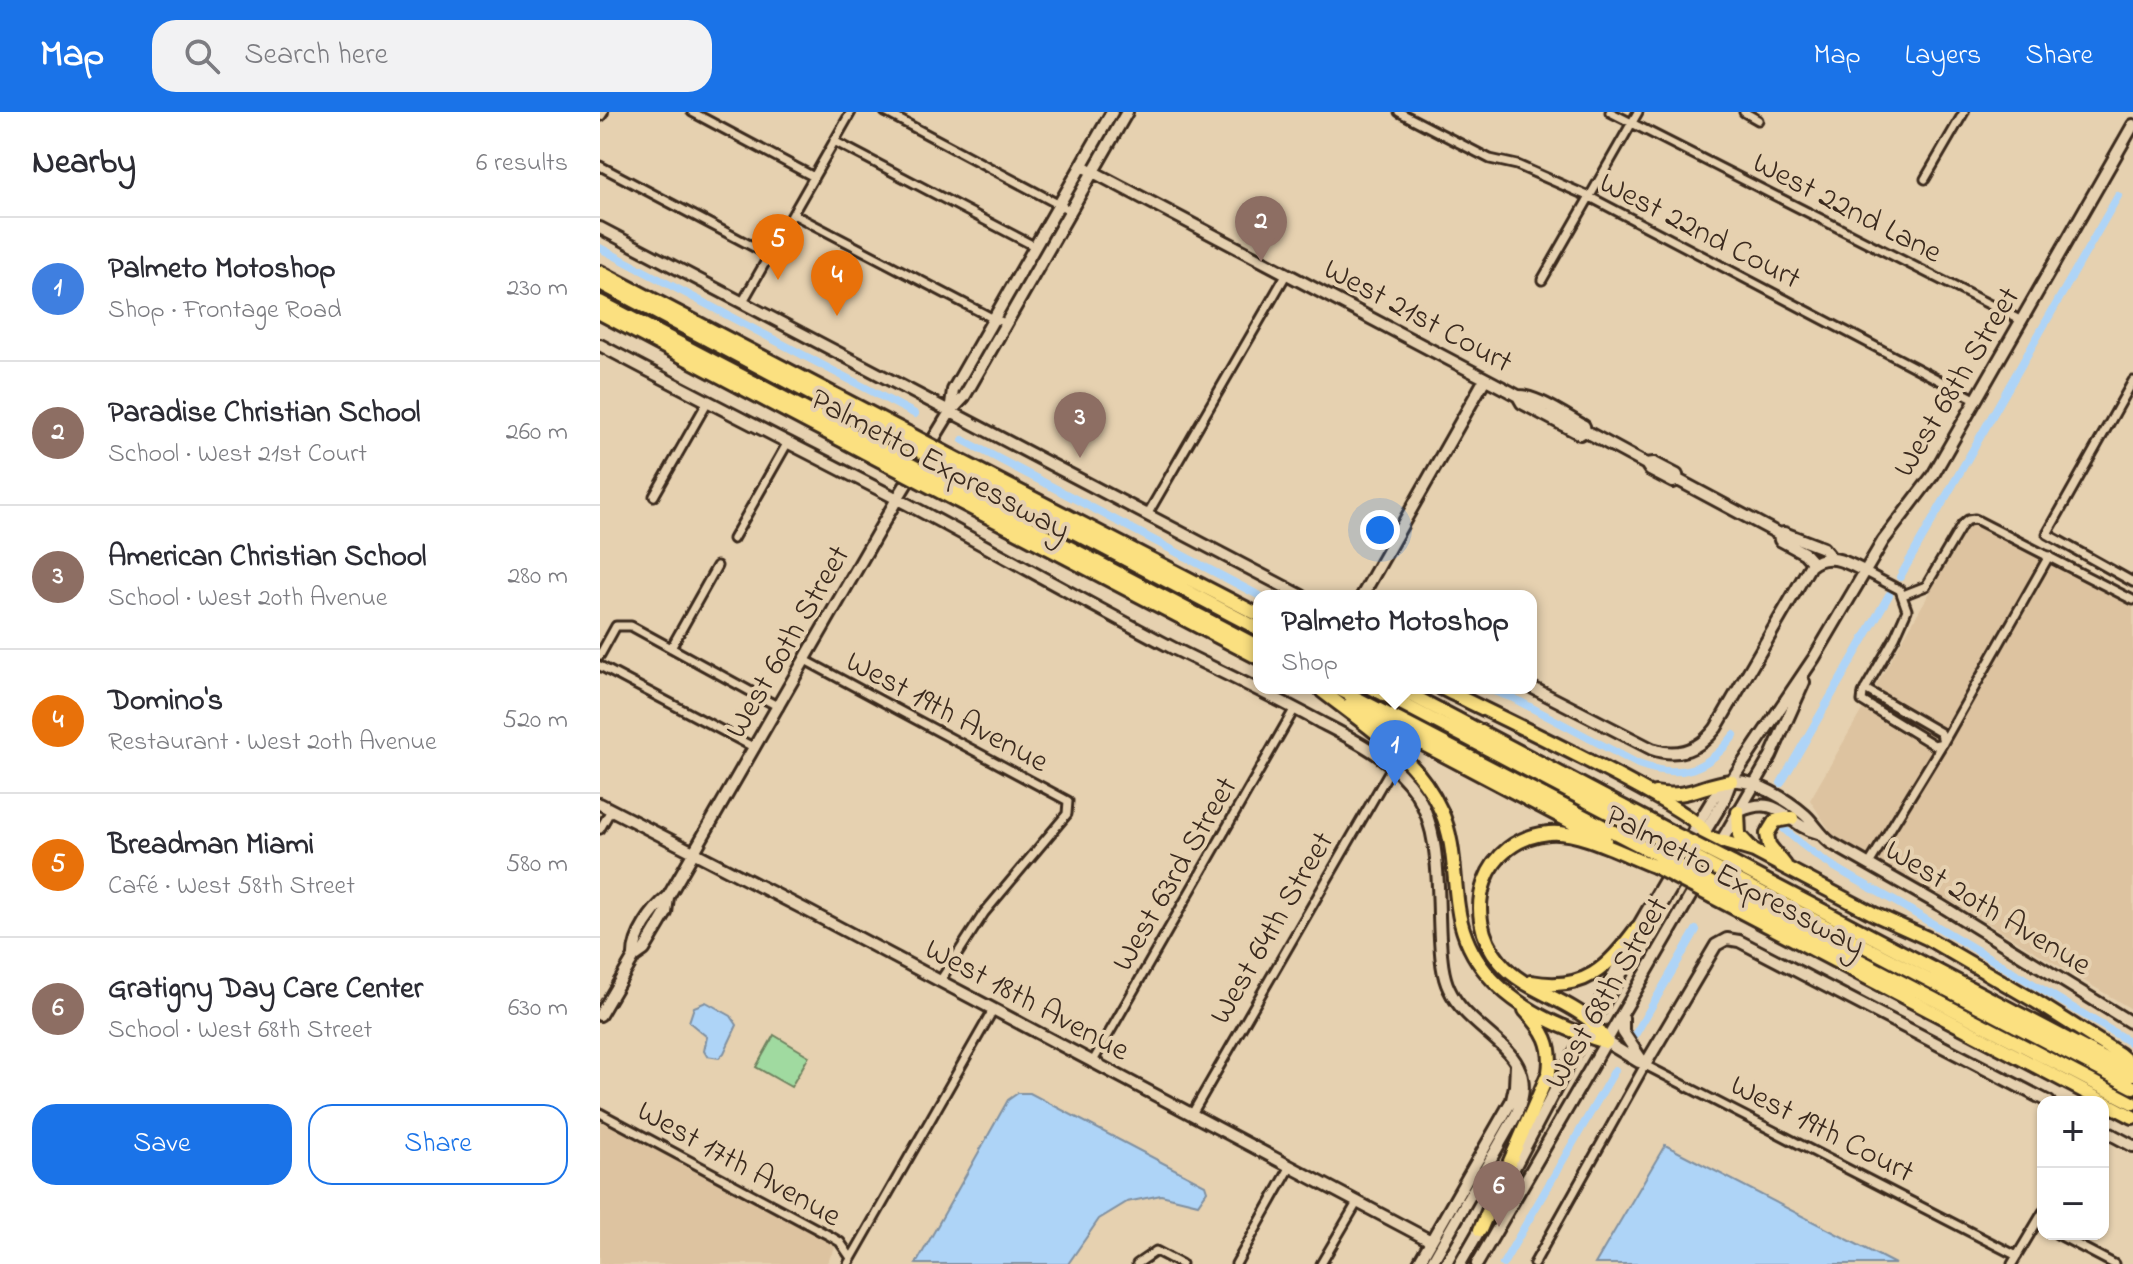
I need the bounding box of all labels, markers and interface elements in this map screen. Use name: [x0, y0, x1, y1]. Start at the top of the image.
search box: [152, 20, 712, 92]
text: Map: [40, 28, 104, 84]
icon: search: [180, 34, 224, 78]
text: Search here: [244, 34, 388, 78]
text: Map: [1813, 36, 1861, 77]
text: Layers: [1905, 36, 1981, 77]
text: Share: [2025, 36, 2093, 77]
text: Nearby: [32, 139, 136, 189]
street label: West 22nd Lane: [1744, 141, 1950, 277]
text: 6 results: [476, 145, 568, 183]
street label: West 22nd Court: [1590, 161, 1809, 303]
pin: 2: [1235, 196, 1287, 262]
pin: 5: [752, 214, 804, 280]
street label: West 21st Court: [1314, 247, 1521, 387]
text: Palmeto Motoshop: [108, 248, 336, 292]
pin: 4: [811, 250, 863, 316]
text: 1: [54, 270, 62, 308]
text: 230 m: [506, 270, 568, 308]
street label: West 68th Street: [1883, 278, 2034, 487]
text: Shop · Frontage Road: [108, 292, 342, 330]
street label: Palmetto Expressway: [801, 378, 1078, 555]
text: Paradise Christian School: [108, 392, 421, 436]
pin: 3: [1054, 392, 1106, 458]
text: 2: [52, 414, 64, 452]
text: 260 m: [506, 414, 568, 452]
text: School · West 21st Court: [108, 436, 367, 474]
your location: [1360, 510, 1400, 550]
text: American Christian School: [108, 536, 427, 580]
street label: West 60th Street: [715, 537, 864, 748]
text: 3: [53, 558, 63, 596]
text: 280 m: [507, 558, 568, 596]
text: School · West 20th Avenue: [108, 580, 388, 618]
popup: [1253, 590, 1537, 694]
text: Palmeto Motoshop: [1281, 601, 1509, 645]
street label: West 19th Avenue: [837, 640, 1057, 787]
text: Shop: [1281, 645, 1338, 683]
text: Domino's: [108, 680, 223, 724]
text: 4: [53, 702, 63, 740]
text: 520 m: [502, 702, 568, 740]
pin: 1: [1369, 720, 1421, 786]
text: Restaurant · West 20th Avenue: [108, 724, 437, 762]
street label: West 63rd Street: [1101, 768, 1251, 981]
street label: Palmetto Expressway: [1596, 794, 1873, 971]
street label: West 64th Street: [1199, 823, 1348, 1034]
text: Breadman Miami: [108, 824, 314, 868]
street label: West 20th Avenue: [1875, 829, 2100, 990]
text: 5: [51, 846, 65, 884]
text: 580 m: [505, 846, 568, 884]
text: Café · West 58th Street: [108, 868, 355, 906]
street label: West 68th Street: [1534, 889, 1682, 1099]
street label: West 18th Avenue: [916, 927, 1138, 1075]
text: Gratigny Day Care Center: [108, 968, 423, 1012]
text: 6: [52, 990, 64, 1028]
text: 630 m: [508, 990, 568, 1028]
text: School · West 68th Street: [108, 1012, 372, 1050]
street label: West 19th Court: [1721, 1064, 1922, 1197]
street label: West 17th Avenue: [628, 1089, 850, 1241]
map controls: [2037, 1096, 2109, 1240]
button: +: [2037, 1096, 2109, 1168]
button: Save: [32, 1104, 292, 1185]
button: Share: [308, 1104, 568, 1185]
pin: 6: [1473, 1161, 1525, 1227]
button: −: [2037, 1168, 2109, 1240]

